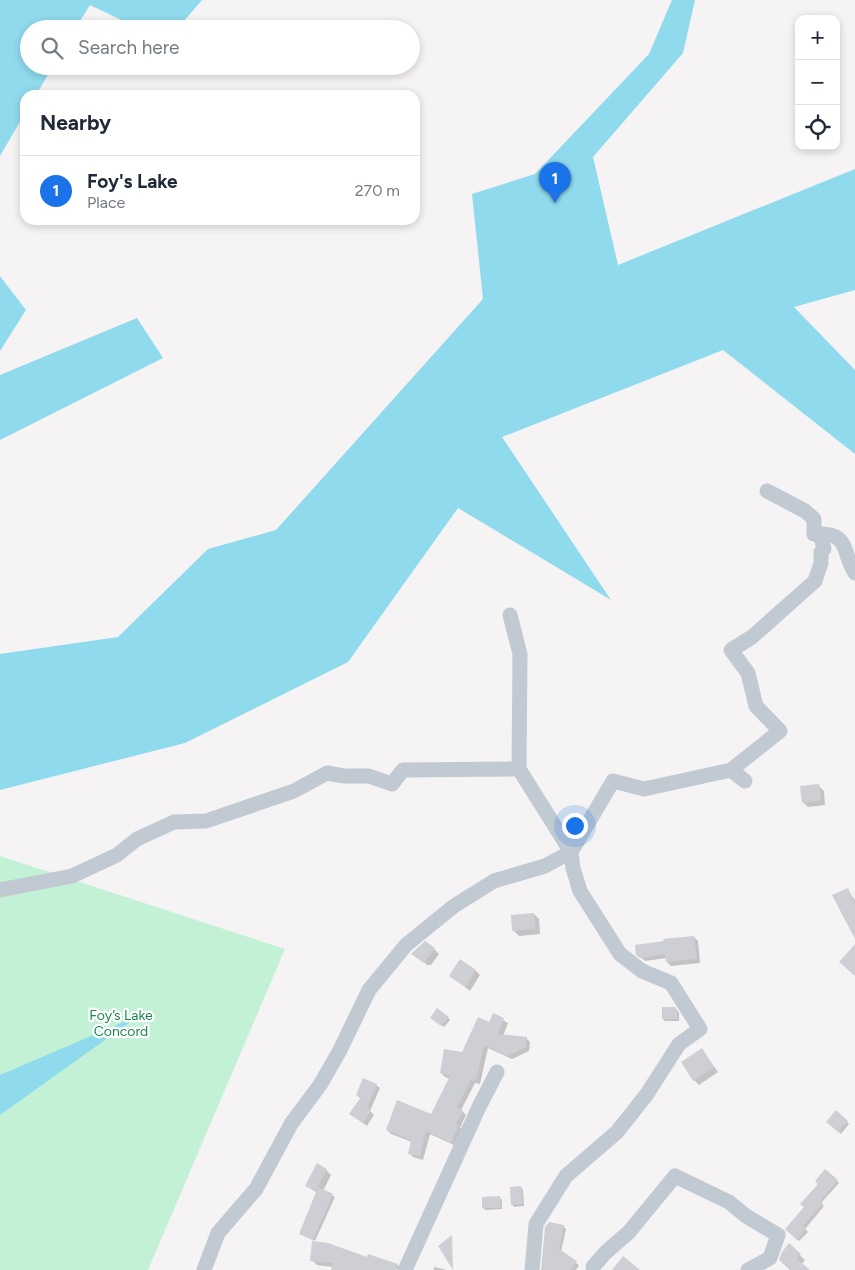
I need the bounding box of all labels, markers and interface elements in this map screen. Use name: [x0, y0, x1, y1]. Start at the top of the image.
map controls: [795, 15, 840, 150]
button: +: [795, 15, 840, 60]
search box: [20, 20, 420, 75]
icon: search: [38, 34, 66, 62]
text: Search here: [78, 36, 180, 59]
button: −: [795, 60, 840, 105]
button: locate: [795, 105, 840, 150]
text: Nearby: [40, 110, 111, 135]
pin: 1: [539, 162, 571, 203]
text: Foy's Lake: [87, 170, 178, 193]
text: 1: [53, 181, 59, 200]
text: 270 m: [355, 181, 400, 200]
text: Place: [87, 193, 125, 212]
your location: [562, 813, 588, 839]
park label: Foy’s Lake Concord: [89, 1007, 153, 1040]

